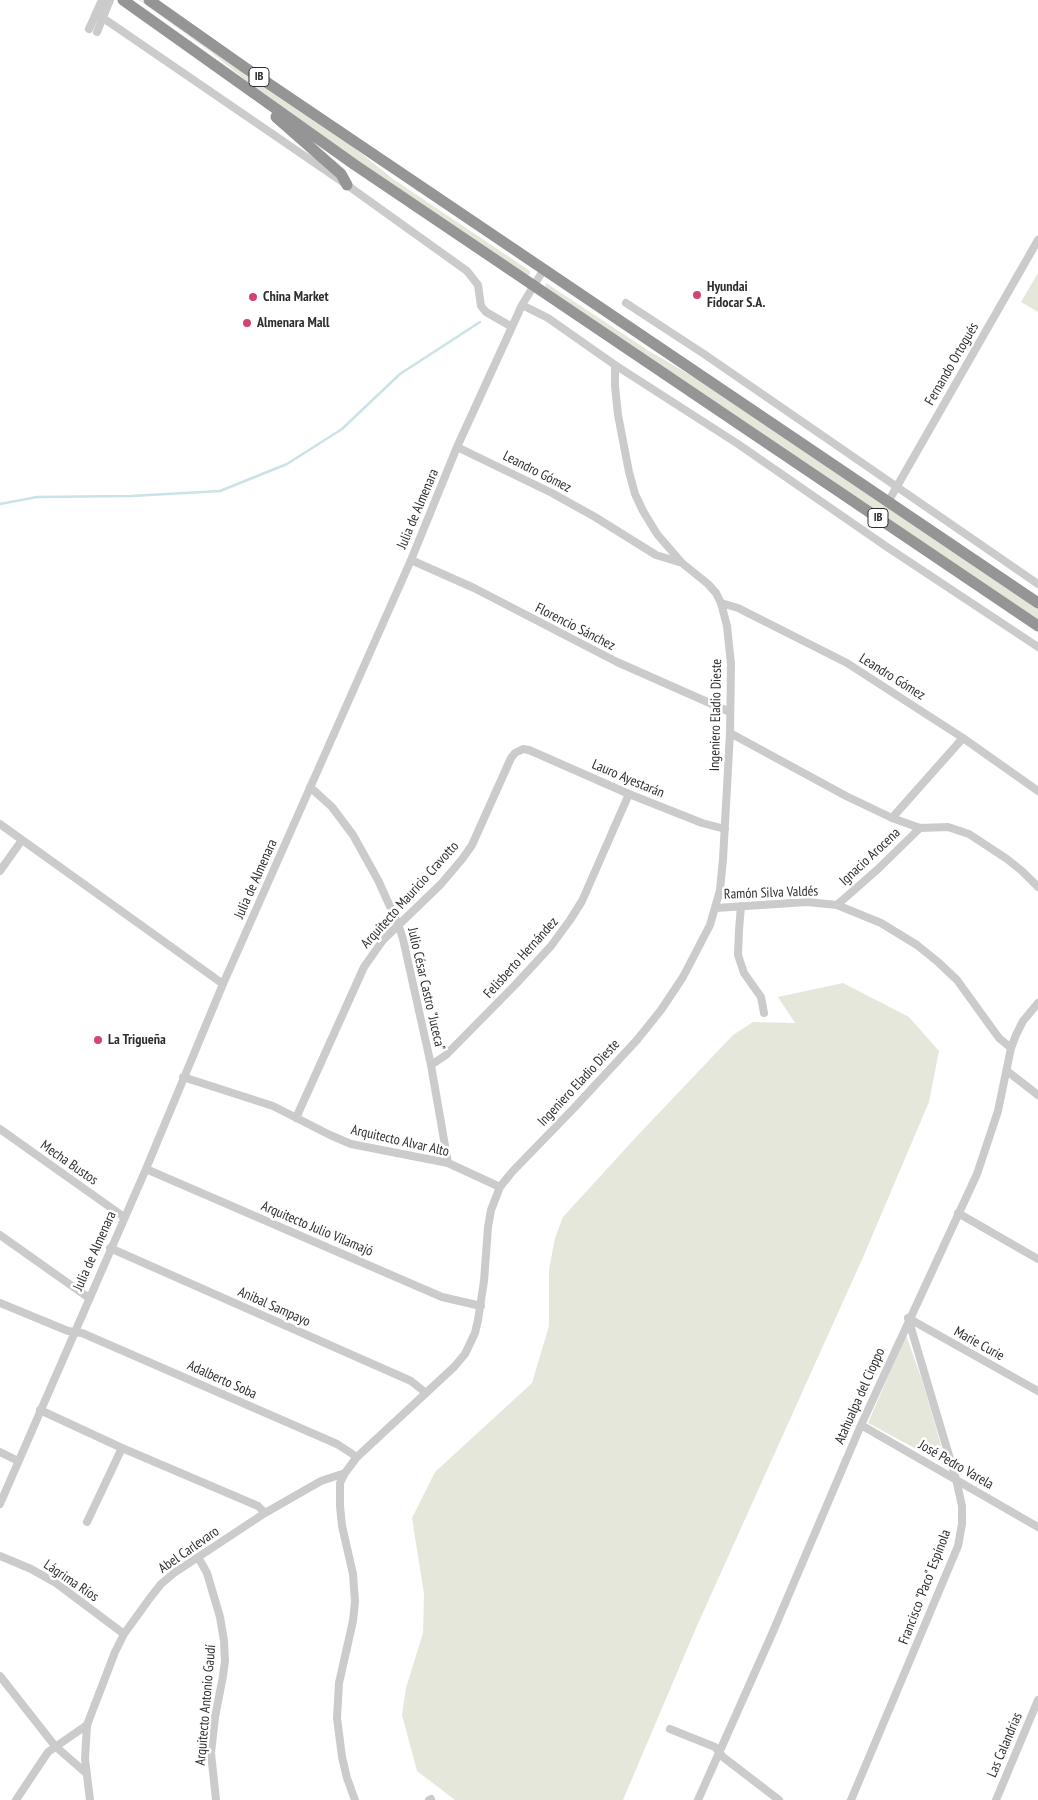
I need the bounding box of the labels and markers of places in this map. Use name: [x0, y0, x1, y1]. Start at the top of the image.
place label: Hyundai Fidocar S.A.: [707, 279, 765, 312]
place label: China Market: [263, 289, 329, 305]
marker: Hyundai Fidocar S.A.: [691, 289, 703, 301]
marker: China Market: [247, 291, 259, 303]
place label: Almenara Mall: [257, 315, 329, 331]
marker: Almenara Mall: [241, 317, 253, 329]
place label: La Trigueña: [108, 1032, 166, 1048]
marker: La Trigueña: [92, 1034, 104, 1046]

